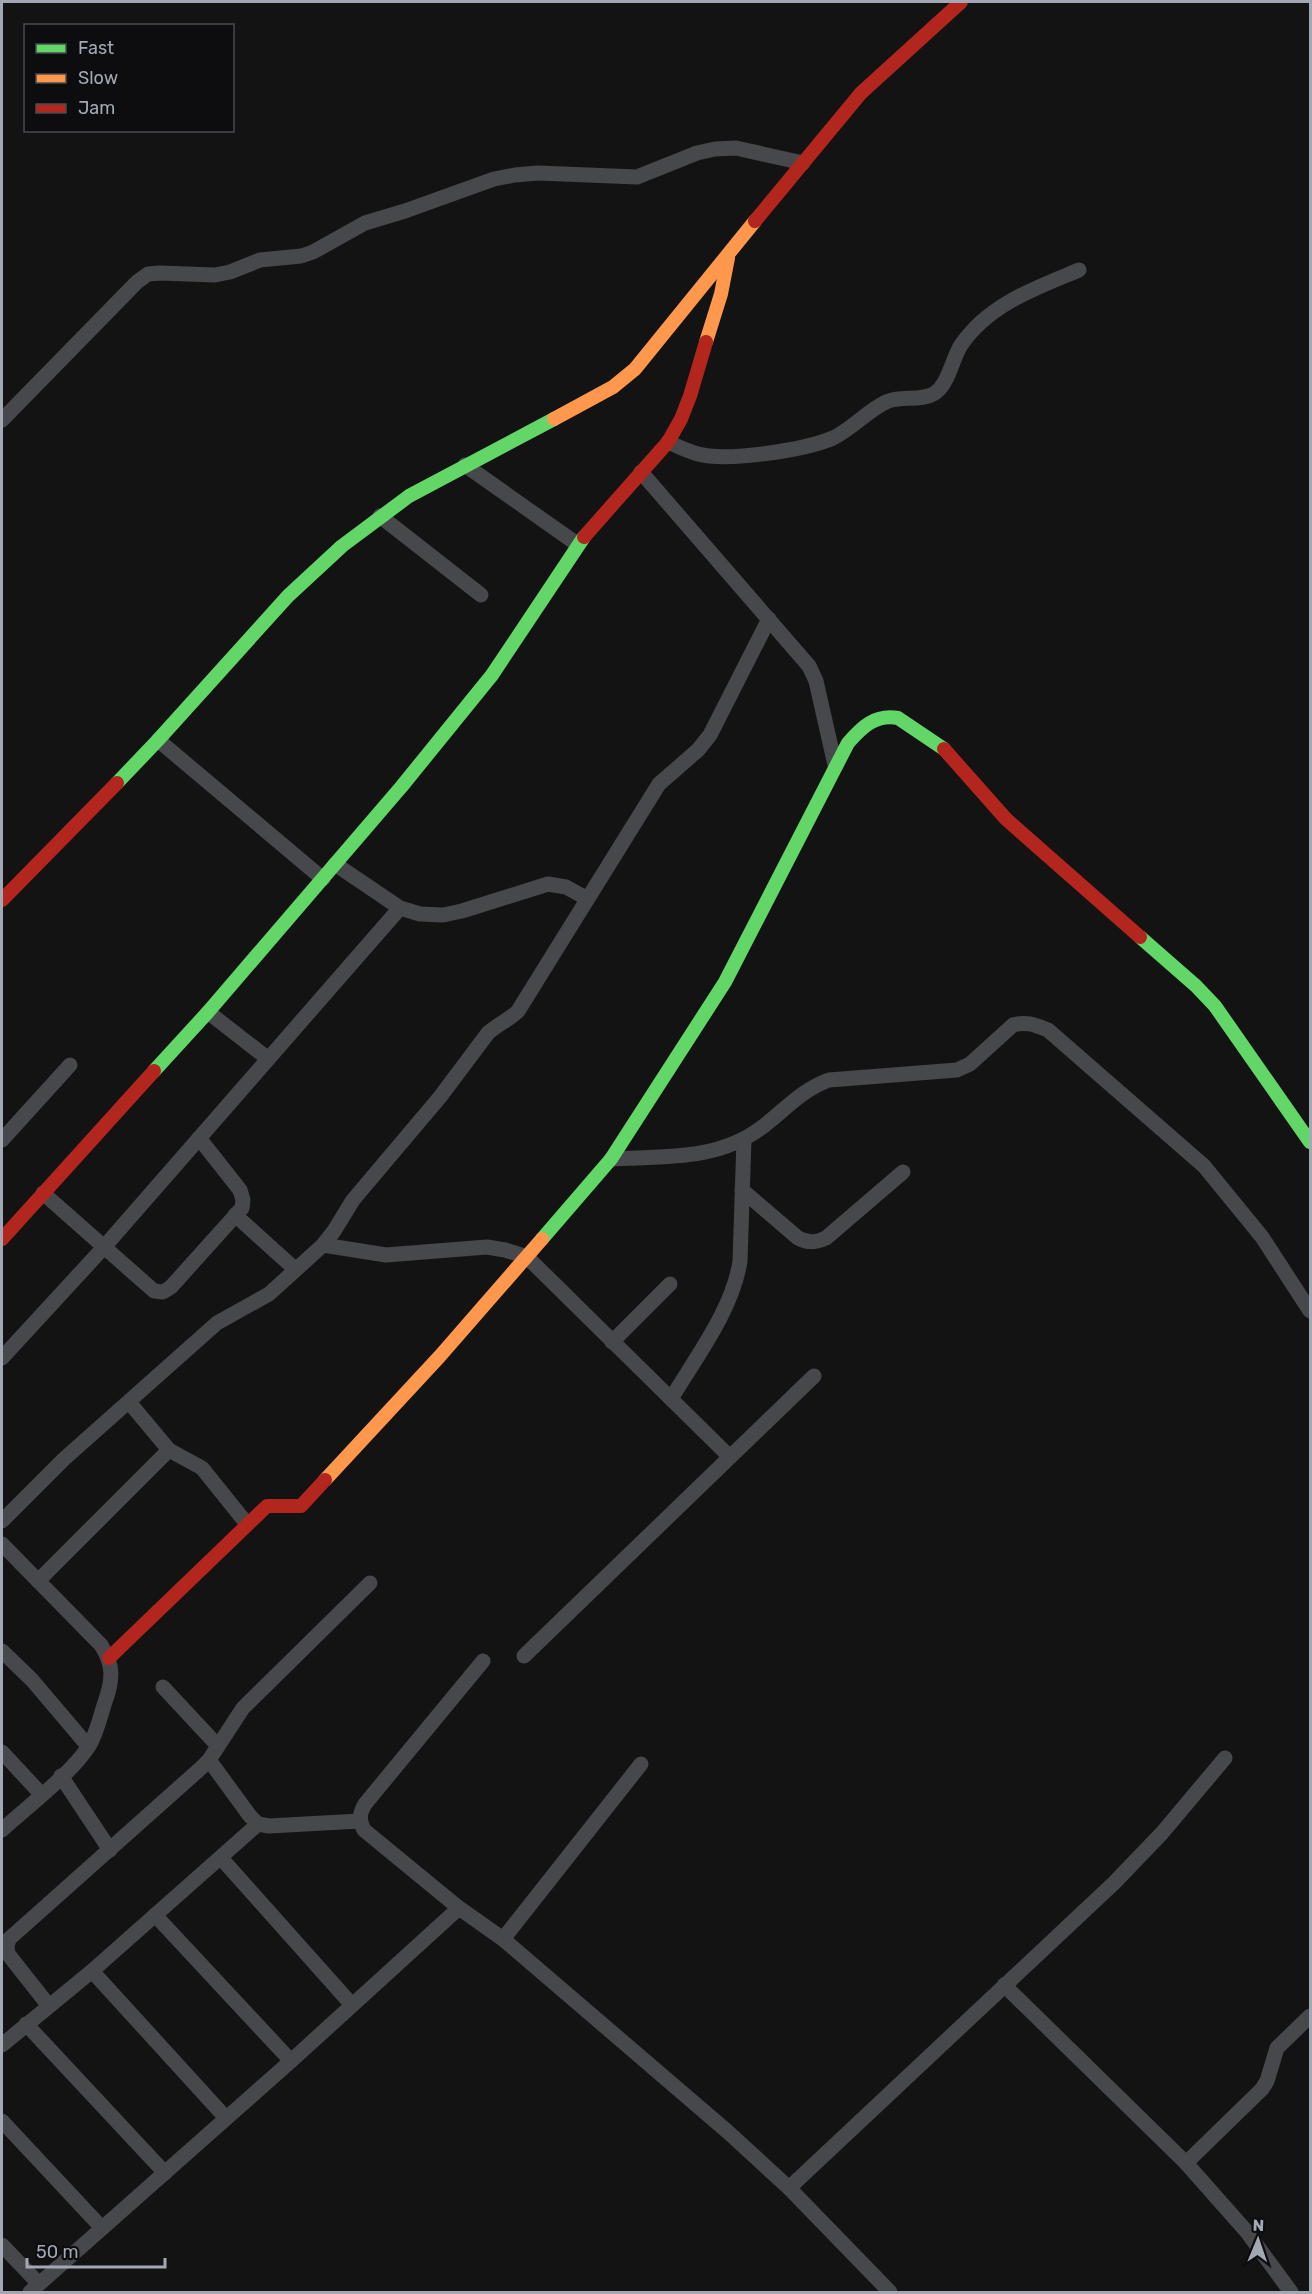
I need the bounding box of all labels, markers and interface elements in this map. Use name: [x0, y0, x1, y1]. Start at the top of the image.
legend: [24, 24, 234, 132]
text: Fast: [78, 37, 114, 59]
text: Slow: [78, 67, 118, 89]
text: Jam: [78, 97, 115, 119]
north arrow: [1228, 2210, 1288, 2270]
text: N: [1252, 2216, 1265, 2235]
scale bar: [27, 2231, 165, 2269]
text: 50 m: [36, 2241, 79, 2263]

